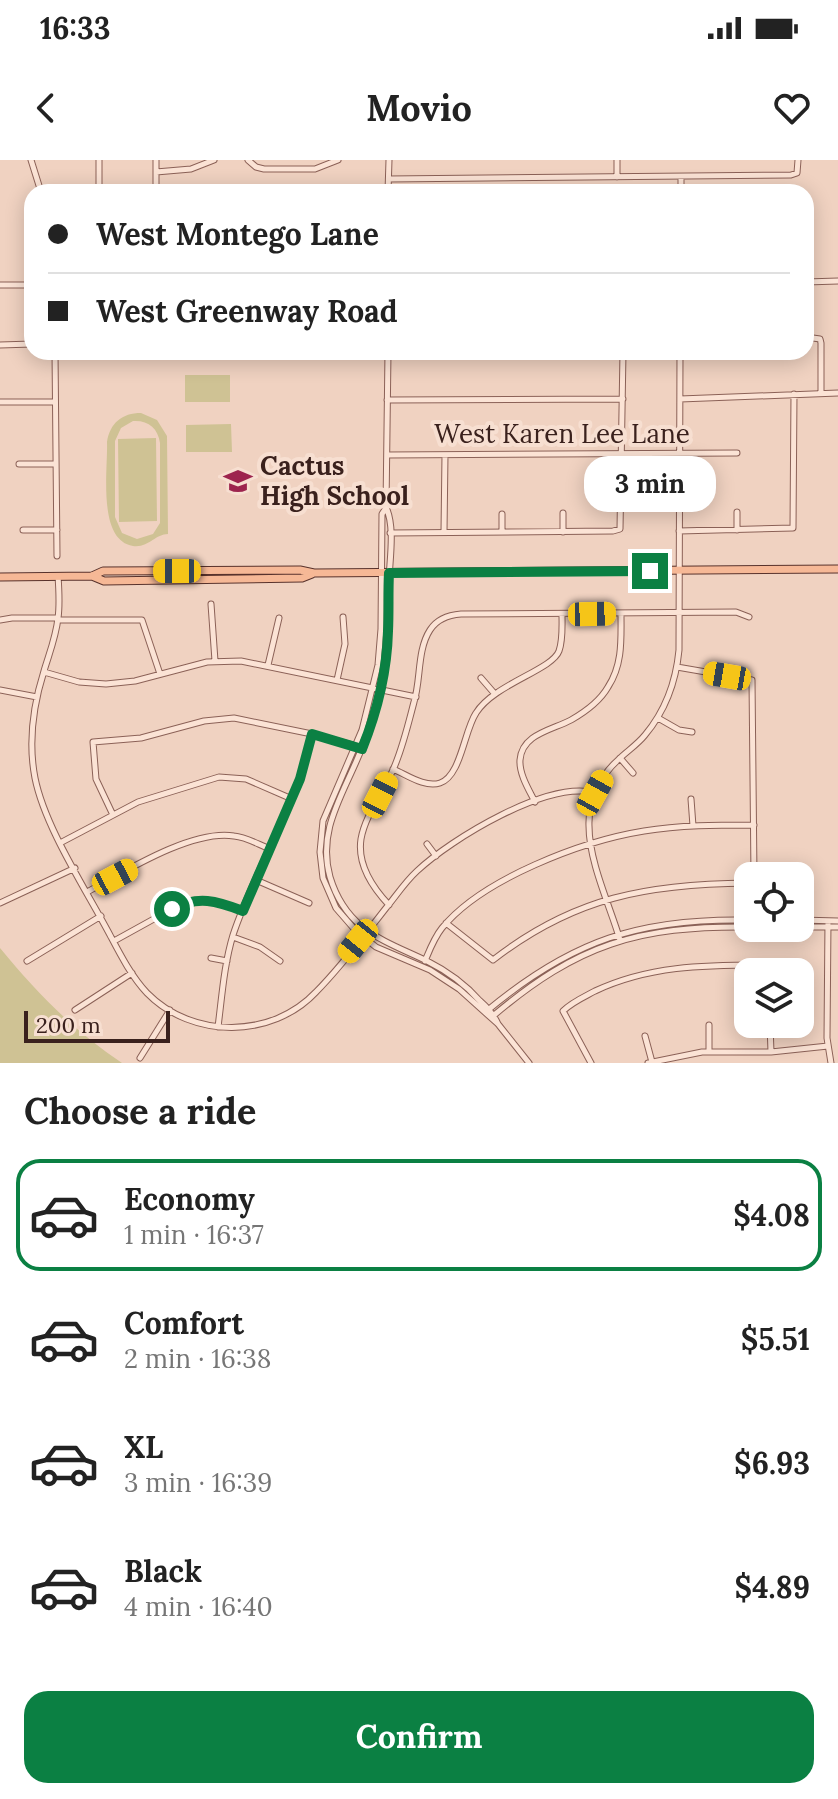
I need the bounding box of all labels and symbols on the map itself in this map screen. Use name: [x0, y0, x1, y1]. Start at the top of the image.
street label: West Karen Lee Lane: [434, 417, 690, 450]
place label: Cactus High School: [260, 449, 409, 512]
callout: 3 min: [584, 455, 716, 511]
school or university icon: Cactus High School: [223, 466, 253, 496]
route end: [632, 553, 668, 589]
car: [153, 559, 201, 583]
car: [568, 602, 616, 626]
car: [701, 660, 753, 692]
car: [573, 766, 617, 820]
car: [358, 768, 402, 822]
car: [88, 855, 142, 899]
route start: [154, 891, 190, 927]
car: [334, 915, 382, 967]
scale bar: [24, 1007, 170, 1043]

